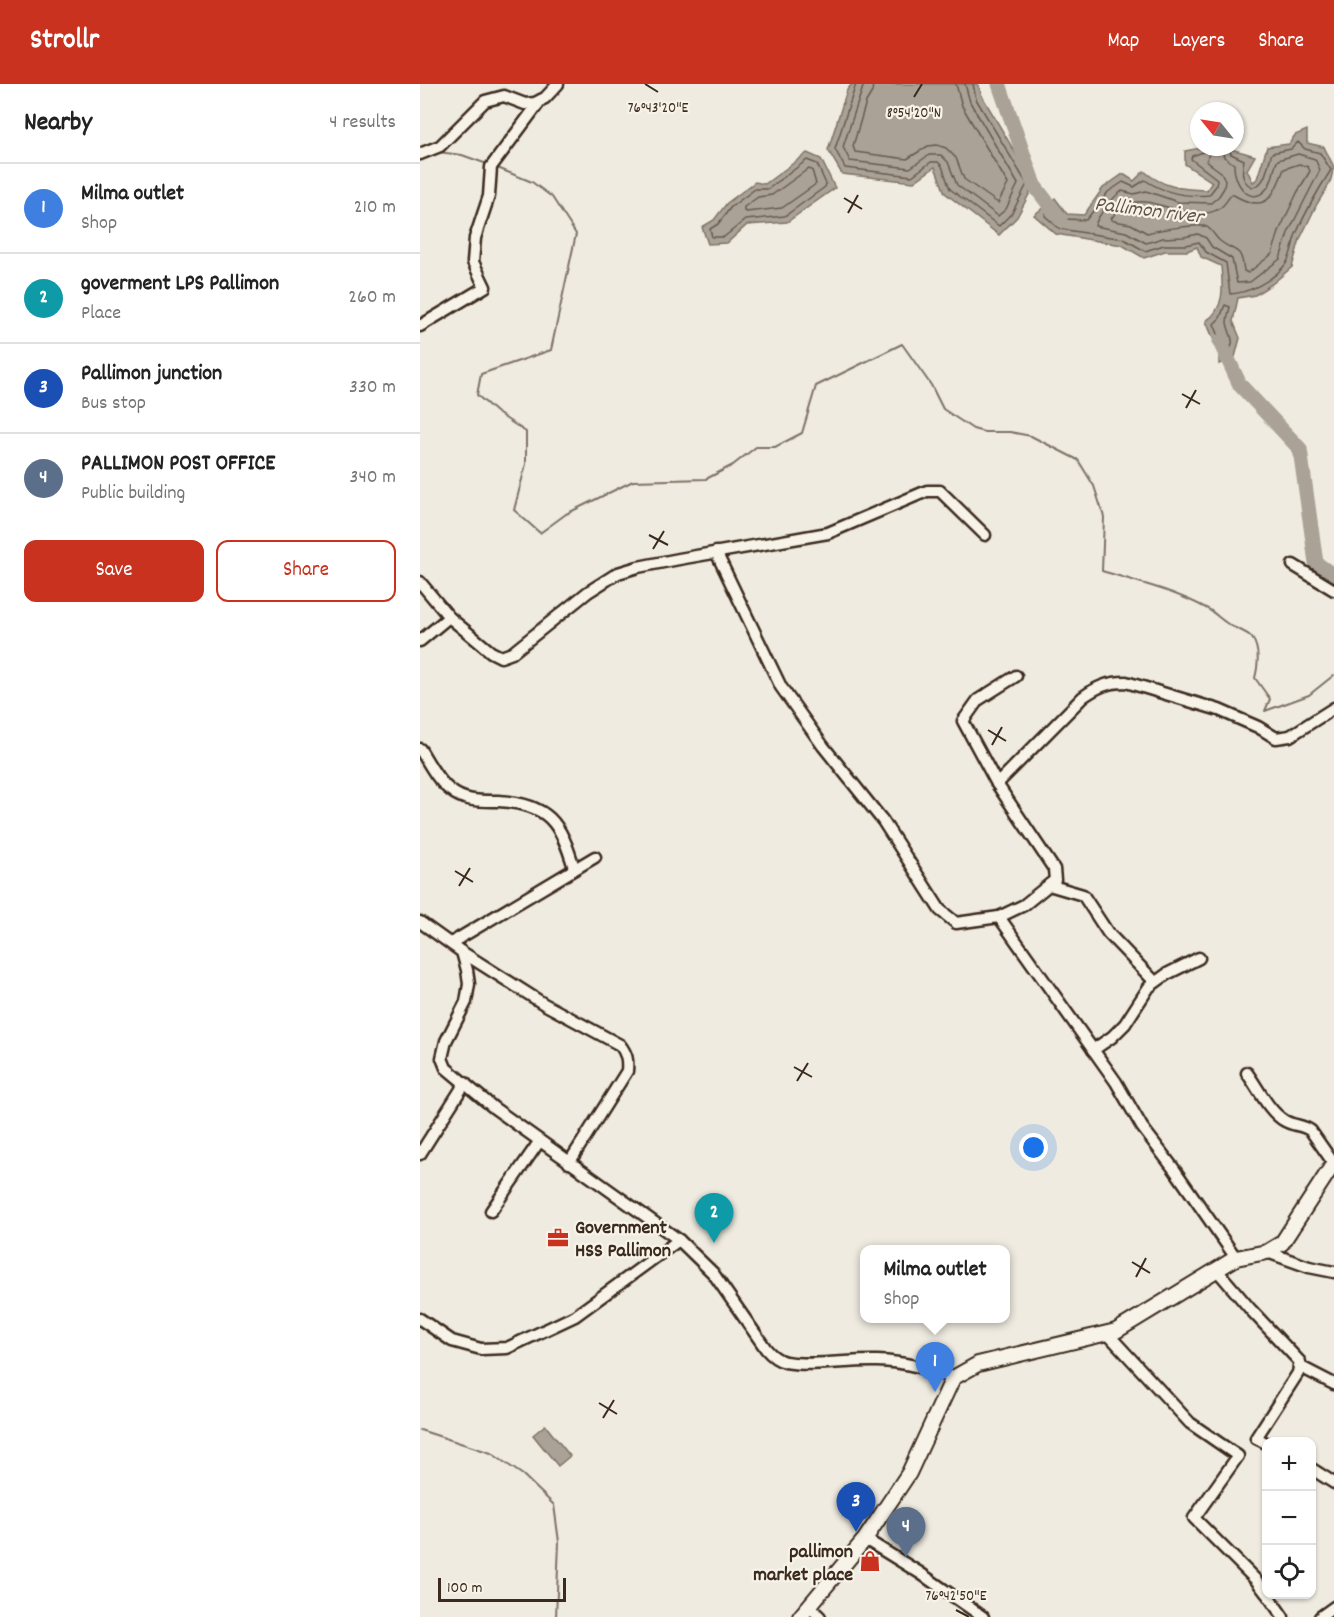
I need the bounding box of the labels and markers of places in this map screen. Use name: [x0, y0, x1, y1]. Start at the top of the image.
pin: 2: [694, 1194, 734, 1243]
place label: Government HSS Pallimon: [575, 1215, 671, 1266]
office icon: Government HSS Pallimon: [546, 1226, 570, 1250]
pin: 1: [916, 1342, 954, 1392]
pin: 3: [836, 1482, 876, 1532]
pin: 4: [886, 1508, 926, 1557]
place label: pallimon market place: [753, 1539, 853, 1590]
shop icon: pallimon market place: [858, 1549, 882, 1573]

